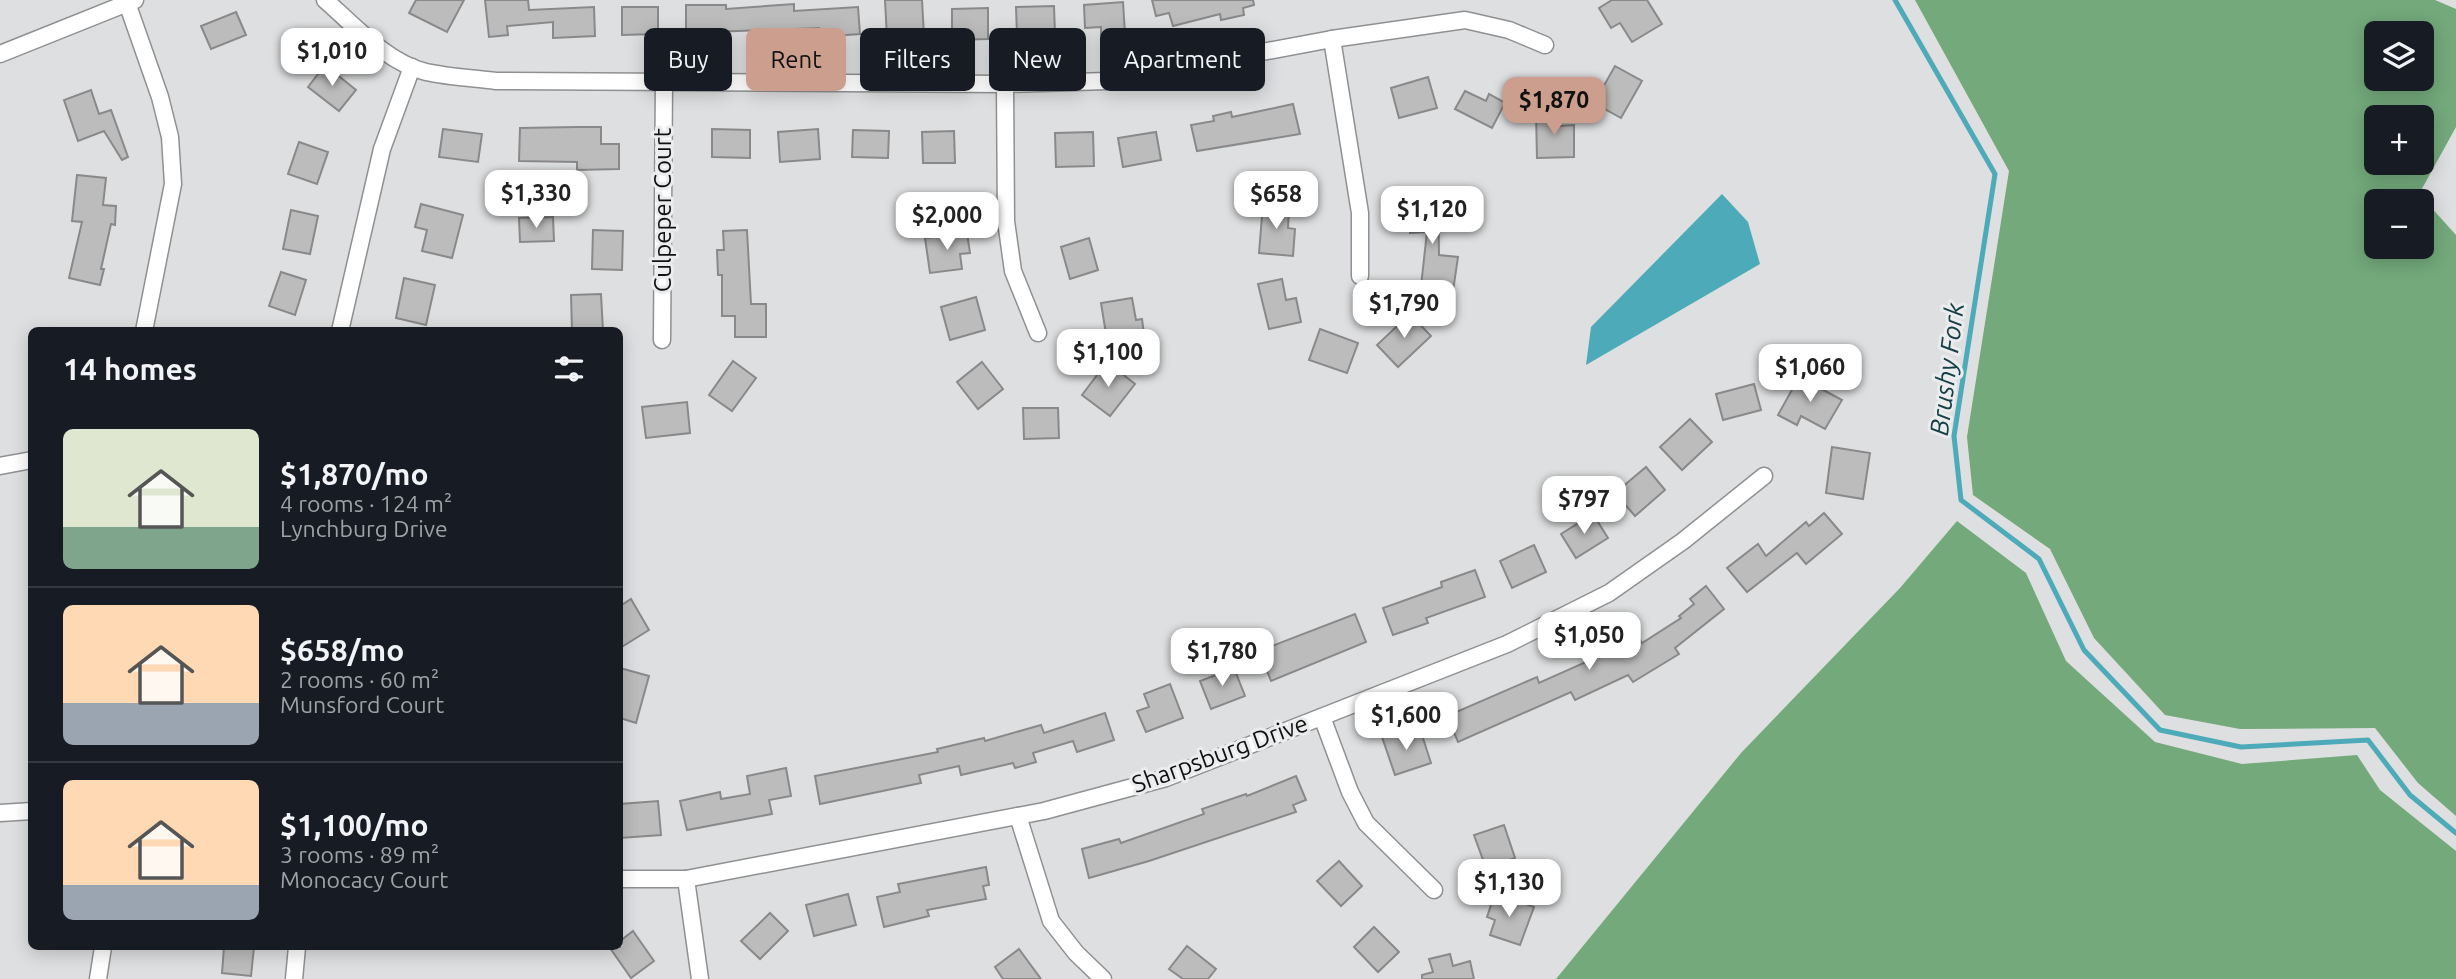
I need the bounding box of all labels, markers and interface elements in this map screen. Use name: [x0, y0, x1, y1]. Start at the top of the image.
map controls: [2364, 21, 2434, 259]
button: layers: [2364, 21, 2434, 91]
pin: $1,010: [275, 28, 389, 88]
chip: Buy: [644, 28, 732, 91]
chip: Rent: [746, 28, 846, 91]
chip: Filters: [860, 28, 975, 91]
chip: New: [989, 28, 1086, 91]
chip: Apartment: [1100, 28, 1265, 91]
text: $1,010: [297, 38, 367, 63]
pin: $1,870: [1497, 78, 1611, 137]
text: $1,870: [1519, 87, 1589, 112]
button: +: [2364, 105, 2434, 175]
street label: Culpeper Court: [649, 127, 676, 292]
pin: $1,330: [479, 170, 593, 230]
pin: $658: [1235, 172, 1317, 231]
text: $1,330: [501, 180, 571, 205]
text: $658: [1250, 181, 1302, 206]
pin: $1,120: [1375, 187, 1489, 246]
button: −: [2364, 189, 2434, 259]
pin: $2,000: [890, 192, 1004, 252]
text: $1,120: [1397, 196, 1467, 221]
text: $2,000: [912, 202, 982, 227]
pin: $1,790: [1347, 280, 1461, 340]
text: $1,790: [1369, 290, 1439, 315]
water label: Brushy Fork: [1924, 300, 1969, 437]
pin: $1,100: [1051, 330, 1165, 389]
text: $1,100: [1073, 339, 1143, 364]
pin: $1,060: [1753, 344, 1867, 404]
icon: filters: [550, 350, 588, 388]
text: 14 homes: [63, 352, 197, 386]
text: $1,060: [1775, 354, 1845, 379]
icon: home: [119, 457, 203, 541]
text: $1,870/mo: [280, 457, 429, 491]
pin: $797: [1543, 476, 1625, 536]
text: $797: [1558, 486, 1610, 511]
text: 4 rooms · 124 m²: [280, 491, 452, 516]
text: Lynchburg Drive: [280, 516, 448, 541]
pin: $1,050: [1532, 612, 1646, 672]
text: $1,050: [1554, 622, 1624, 647]
pin: $1,780: [1165, 628, 1279, 688]
icon: home: [119, 633, 203, 717]
text: $658/mo: [280, 633, 404, 667]
text: $1,780: [1187, 638, 1257, 663]
text: 2 rooms · 60 m²: [280, 667, 439, 692]
text: Munsford Court: [280, 692, 444, 717]
pin: $1,600: [1349, 692, 1463, 752]
text: $1,600: [1371, 702, 1441, 727]
street label: Sharpsburg Drive: [1128, 709, 1311, 798]
icon: home: [119, 808, 203, 892]
text: $1,100/mo: [280, 808, 429, 842]
text: 3 rooms · 89 m²: [280, 842, 439, 867]
pin: $1,130: [1452, 860, 1566, 919]
text: Monocacy Court: [280, 867, 448, 892]
text: $1,130: [1474, 869, 1544, 894]

